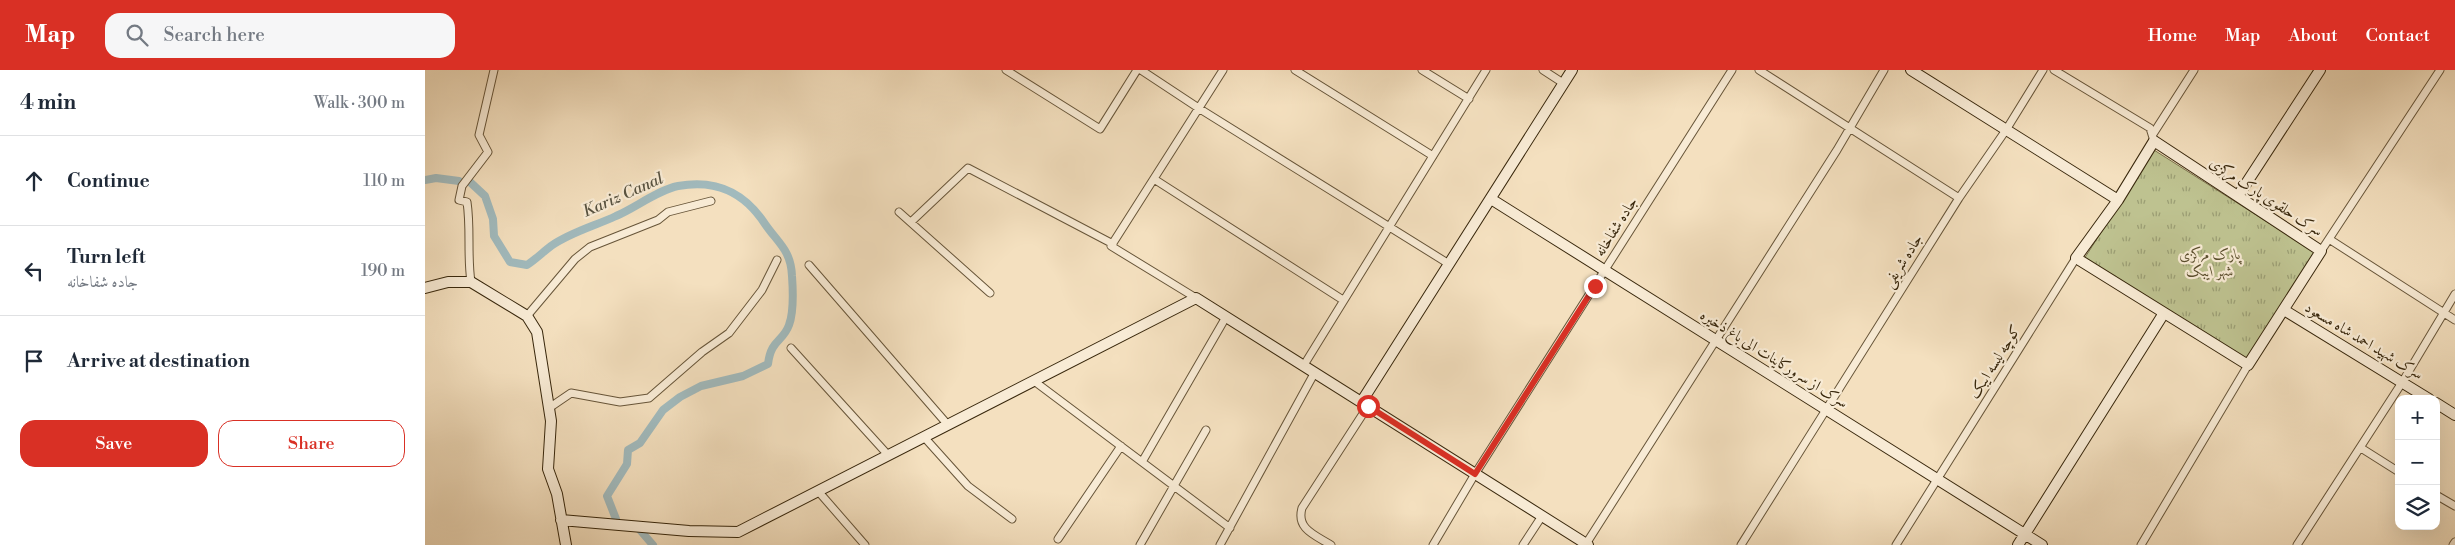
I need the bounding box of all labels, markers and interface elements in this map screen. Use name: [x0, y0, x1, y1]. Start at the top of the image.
search box: [105, 13, 455, 58]
text: Map: [25, 20, 75, 50]
icon: search: [123, 21, 151, 49]
text: Search here: [163, 23, 265, 47]
text: Home: [2148, 24, 2197, 47]
text: Map: [2225, 24, 2261, 47]
text: About: [2289, 24, 2338, 47]
text: Contact: [2366, 24, 2430, 47]
text: 4 min: [20, 90, 76, 116]
text: Walk · 300 m: [314, 93, 405, 113]
street label: سرک حلقوی پارک مرکزی: [2205, 153, 2326, 242]
icon: ahead: [20, 167, 48, 195]
water label: Kariz Canal: [580, 168, 667, 222]
text: Continue: [67, 169, 150, 193]
text: 110 m: [363, 171, 405, 191]
street label: جاده شفاخانه: [1590, 194, 1642, 260]
street label: جاده شریفی: [1879, 231, 1928, 292]
text: Turn left: [67, 245, 146, 269]
park label: پارک مرکزی شهر ایبک: [2179, 245, 2242, 281]
icon: left: [20, 257, 48, 285]
text: 190 m: [361, 261, 405, 281]
text: جاده شفاخانه: [67, 272, 138, 292]
route end: [1584, 275, 1607, 298]
street label: سرک شهید احمد شاه مسعود: [2301, 298, 2427, 384]
street label: سرک از سرورکاینات الی باغ ذخیره: [1695, 306, 1852, 415]
street label: کوچه لیسه ایبک: [1965, 321, 2026, 403]
icon: arrive: [20, 347, 48, 375]
text: Arrive at destination: [67, 349, 250, 373]
route start: [1357, 395, 1380, 418]
map controls: [2395, 395, 2440, 530]
button: +: [2395, 395, 2440, 440]
button: Save: [20, 420, 208, 467]
button: Share: [218, 420, 405, 467]
button: −: [2395, 440, 2440, 485]
button: layers: [2395, 485, 2440, 530]

